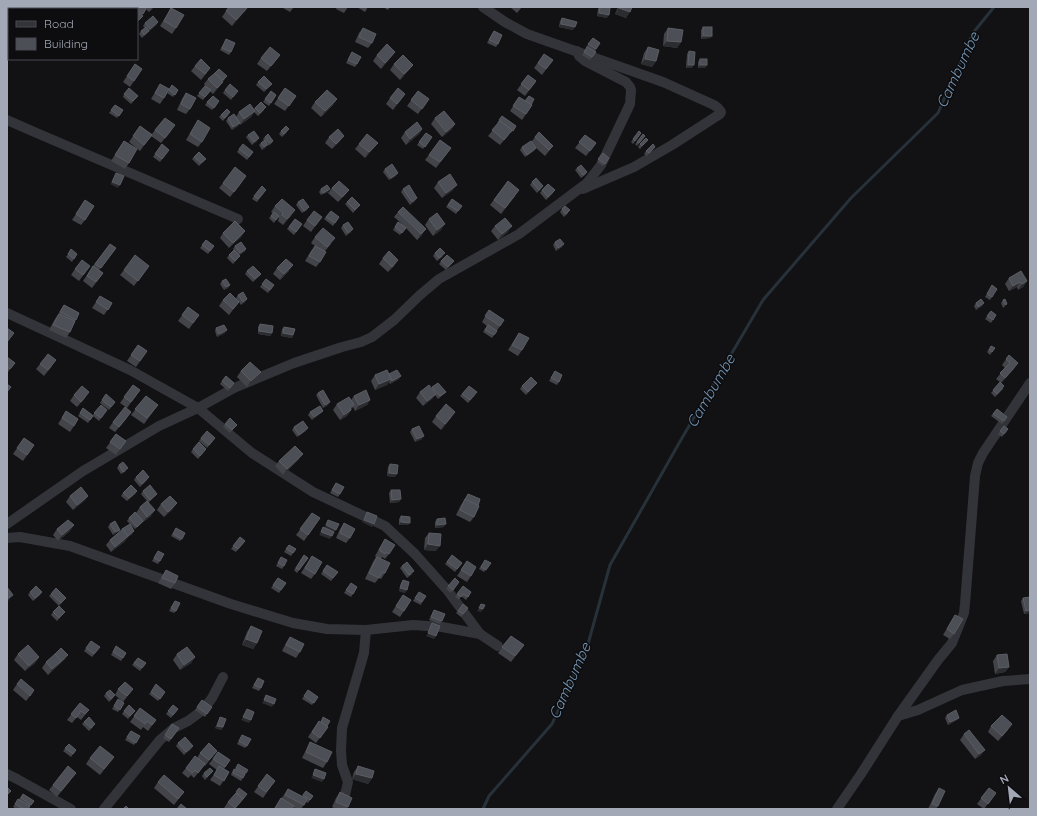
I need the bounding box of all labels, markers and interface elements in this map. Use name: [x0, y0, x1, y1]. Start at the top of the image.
legend: [8, 8, 138, 60]
text: Road: [44, 16, 74, 31]
water label: Cambumbe: [932, 28, 984, 111]
text: Building: [44, 36, 88, 51]
water label: Cambumbe: [682, 350, 739, 431]
water label: Cambumbe: [544, 639, 595, 722]
north arrow: [989, 768, 1029, 808]
text: N: [997, 771, 1011, 787]

